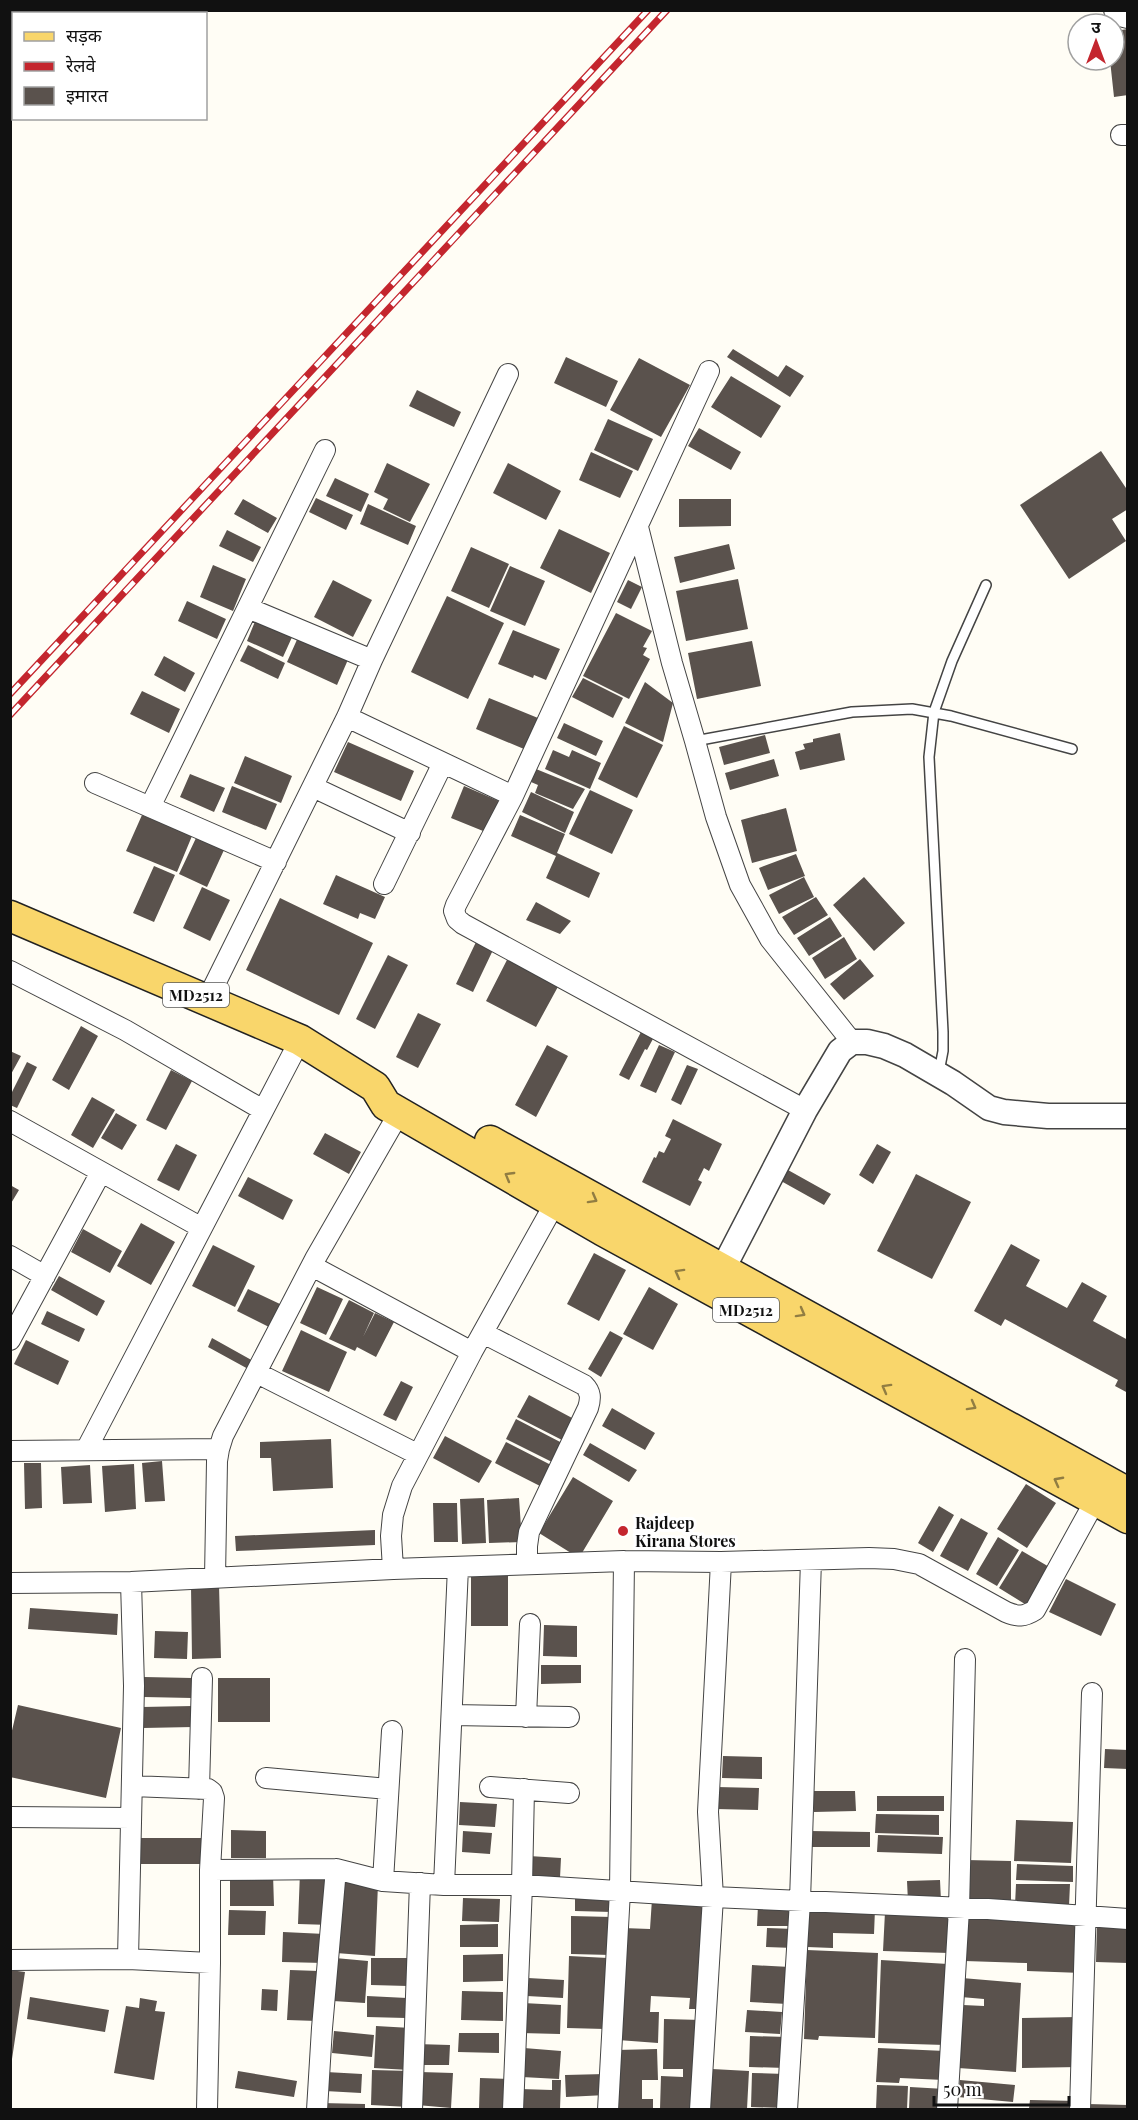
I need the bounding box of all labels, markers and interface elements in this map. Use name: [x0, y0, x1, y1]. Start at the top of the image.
legend: [12, 12, 207, 120]
north arrow: [1066, 12, 1126, 72]
text: उ: [1091, 16, 1101, 37]
text: सड़क: [66, 23, 103, 47]
text: रेलवे: [65, 53, 97, 77]
text: इमारत: [66, 83, 109, 107]
road number: MD2512: [163, 983, 229, 1007]
one-way arrow: [505, 1172, 515, 1184]
one-way arrow: [587, 1192, 597, 1203]
one-way arrow: [675, 1269, 685, 1280]
road number: MD2512: [713, 1298, 779, 1322]
one-way arrow: [795, 1306, 805, 1317]
one-way arrow: [882, 1383, 892, 1395]
one-way arrow: [966, 1399, 976, 1410]
one-way arrow: [1053, 1477, 1064, 1488]
place label: Rajdeep Kirana Stores: [635, 1512, 736, 1551]
marker: Rajdeep Kirana Stores: [616, 1524, 630, 1538]
scale bar: [934, 2069, 1069, 2107]
text: 50 m: [943, 2077, 982, 2101]

